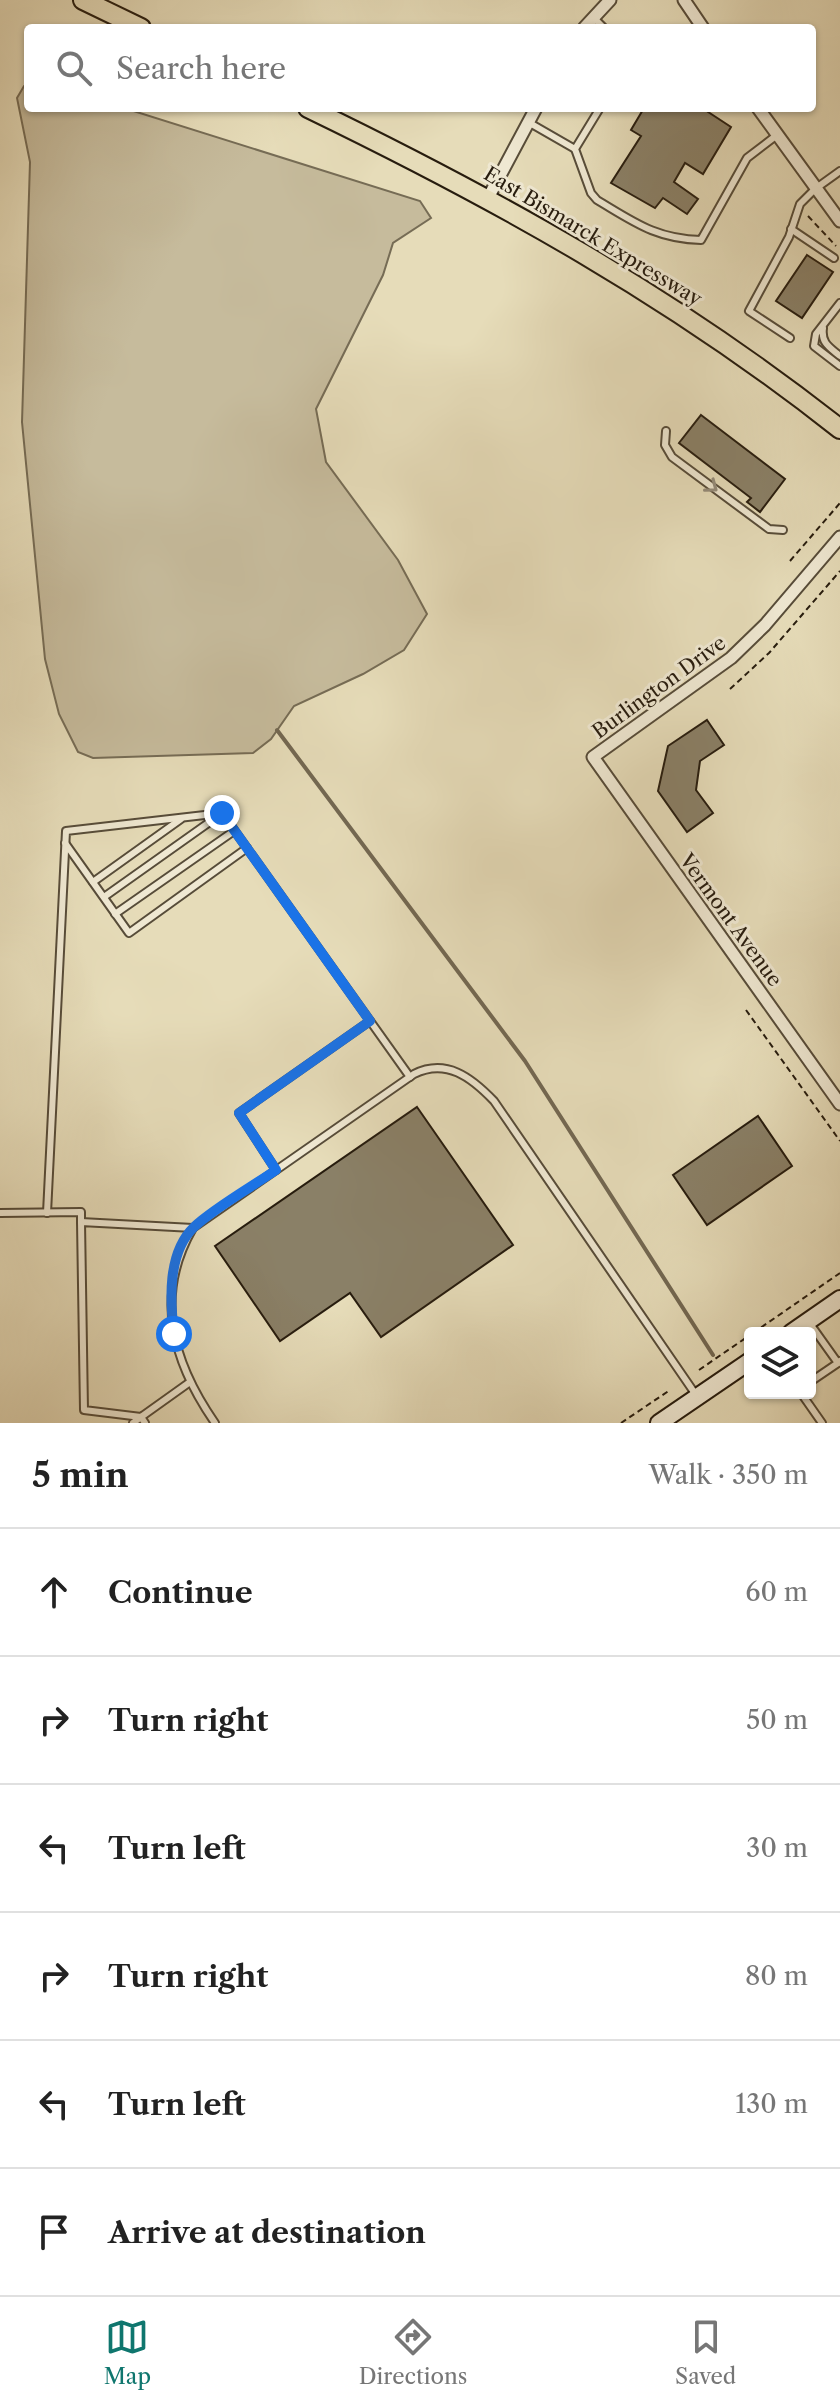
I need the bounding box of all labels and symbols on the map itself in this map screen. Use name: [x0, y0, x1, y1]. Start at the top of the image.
street label: East Bismarck Expressway: [480, 161, 707, 311]
one-way arrow: [703, 477, 717, 491]
street label: Burlington Drive: [588, 631, 730, 743]
route end: [204, 795, 240, 831]
street label: Vermont Avenue: [674, 848, 787, 991]
route start: [156, 1316, 192, 1352]

